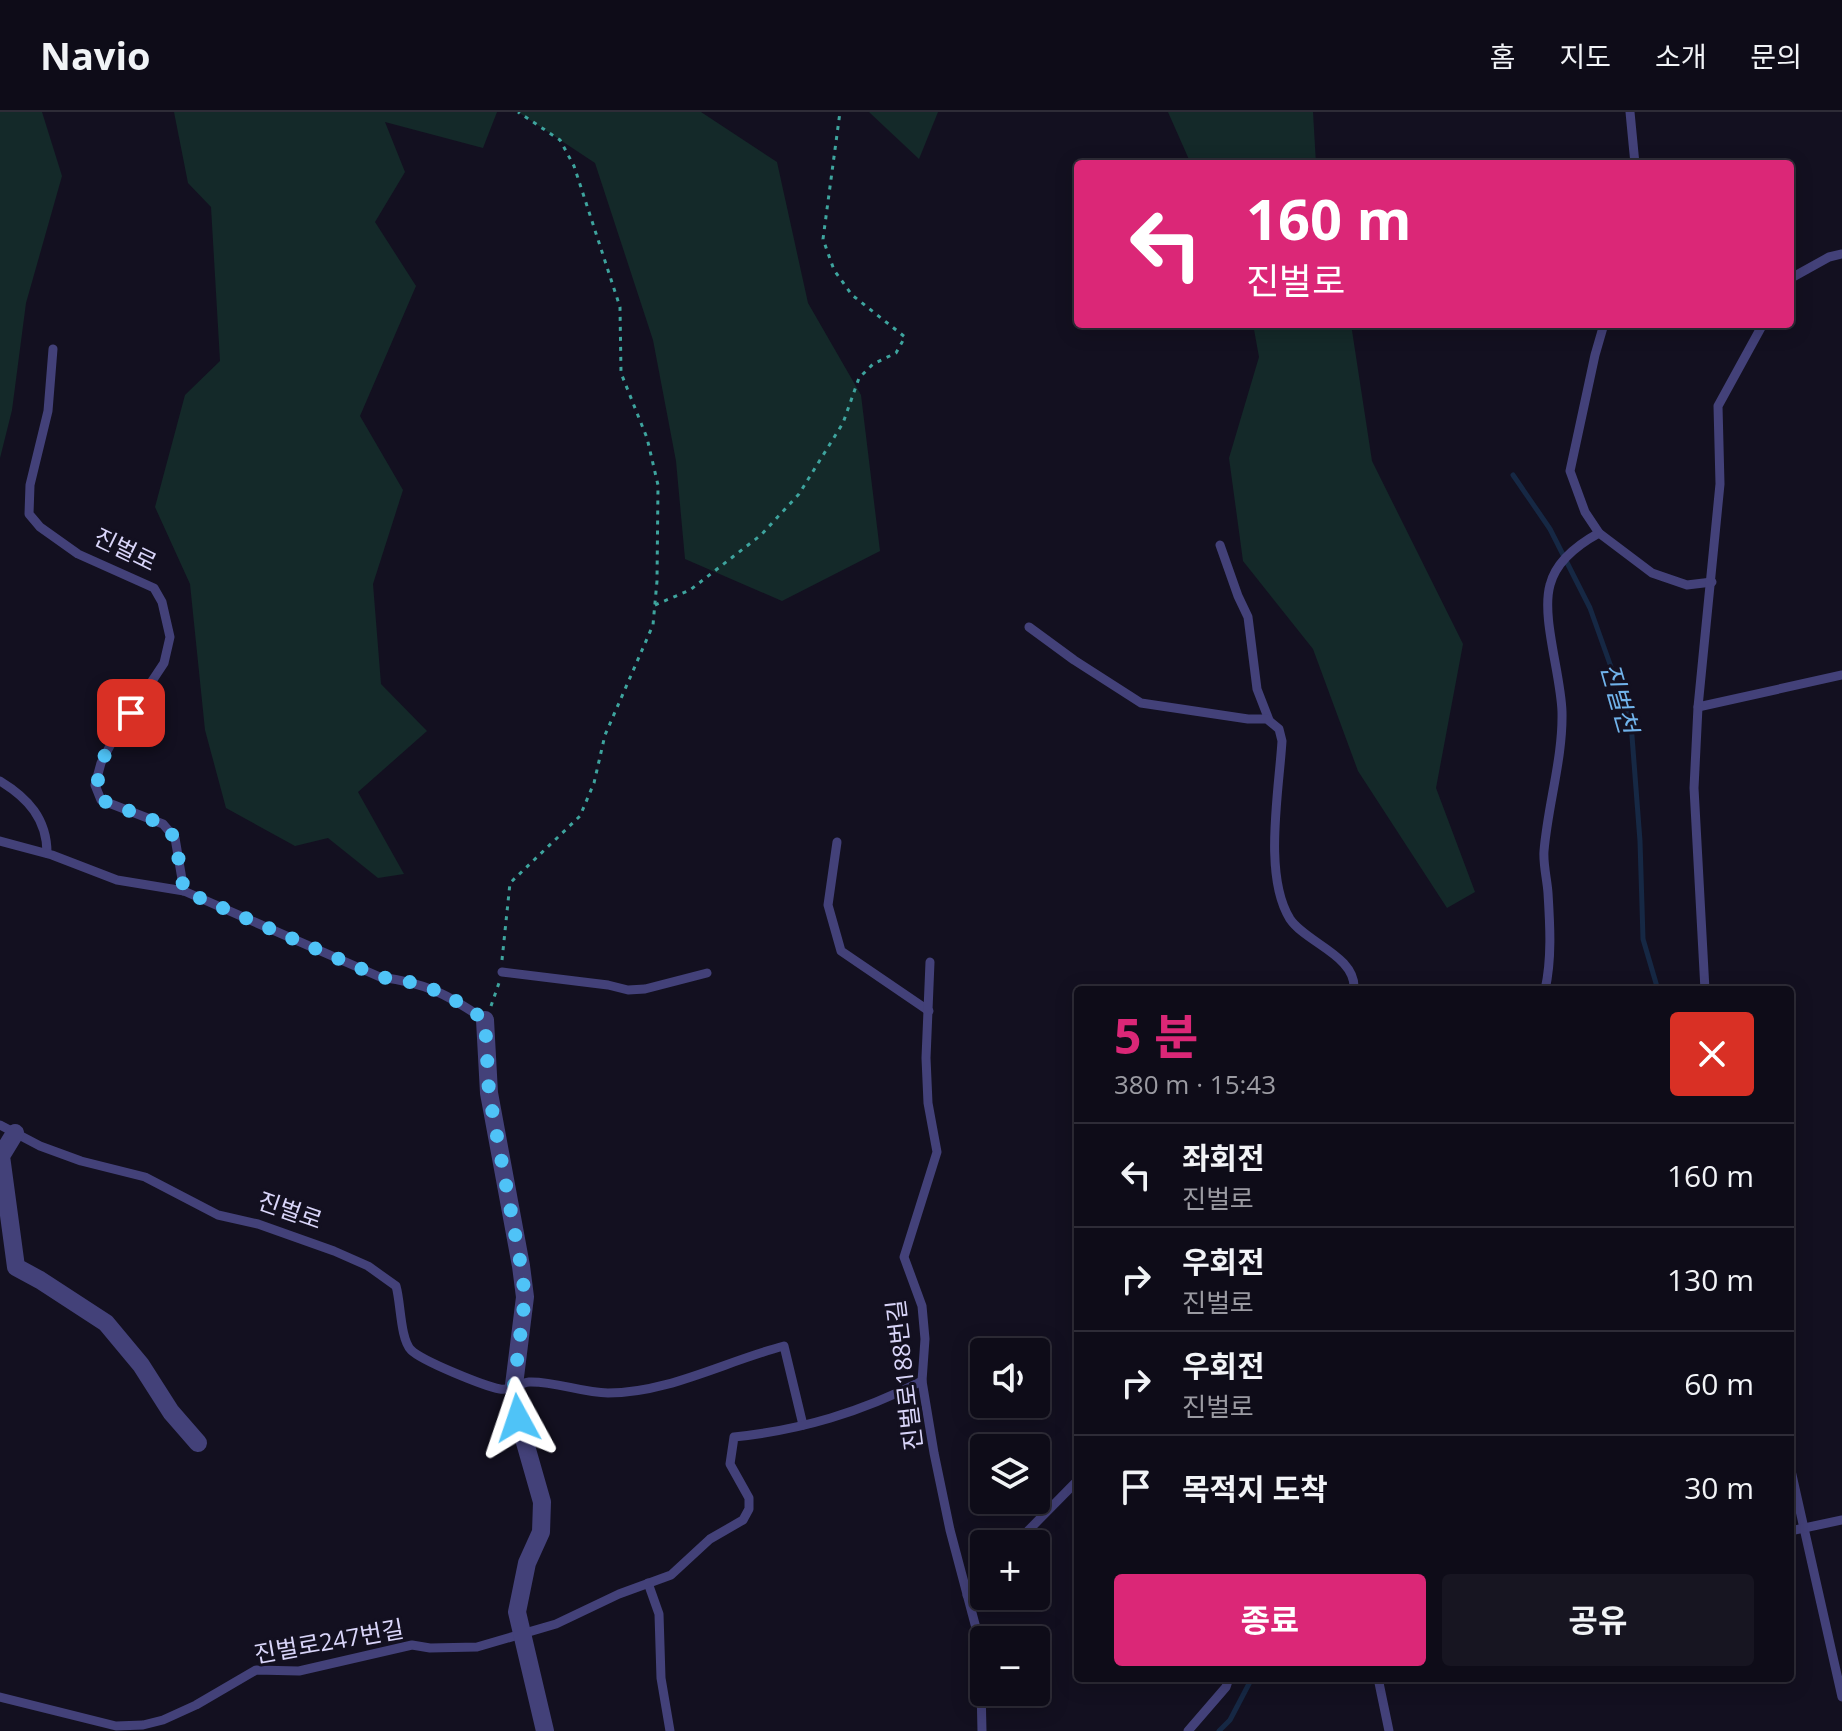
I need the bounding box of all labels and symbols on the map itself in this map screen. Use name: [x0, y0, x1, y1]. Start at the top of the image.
street label: 진벌로: [89, 519, 163, 578]
water label: 진벌천: [1593, 658, 1648, 740]
pin: [97, 679, 165, 747]
street label: 진벌로: [254, 1183, 327, 1236]
street label: 진벌로188번길: [878, 1298, 929, 1452]
position arrow: [476, 1376, 560, 1460]
street label: 진벌로247번길: [251, 1611, 406, 1670]

